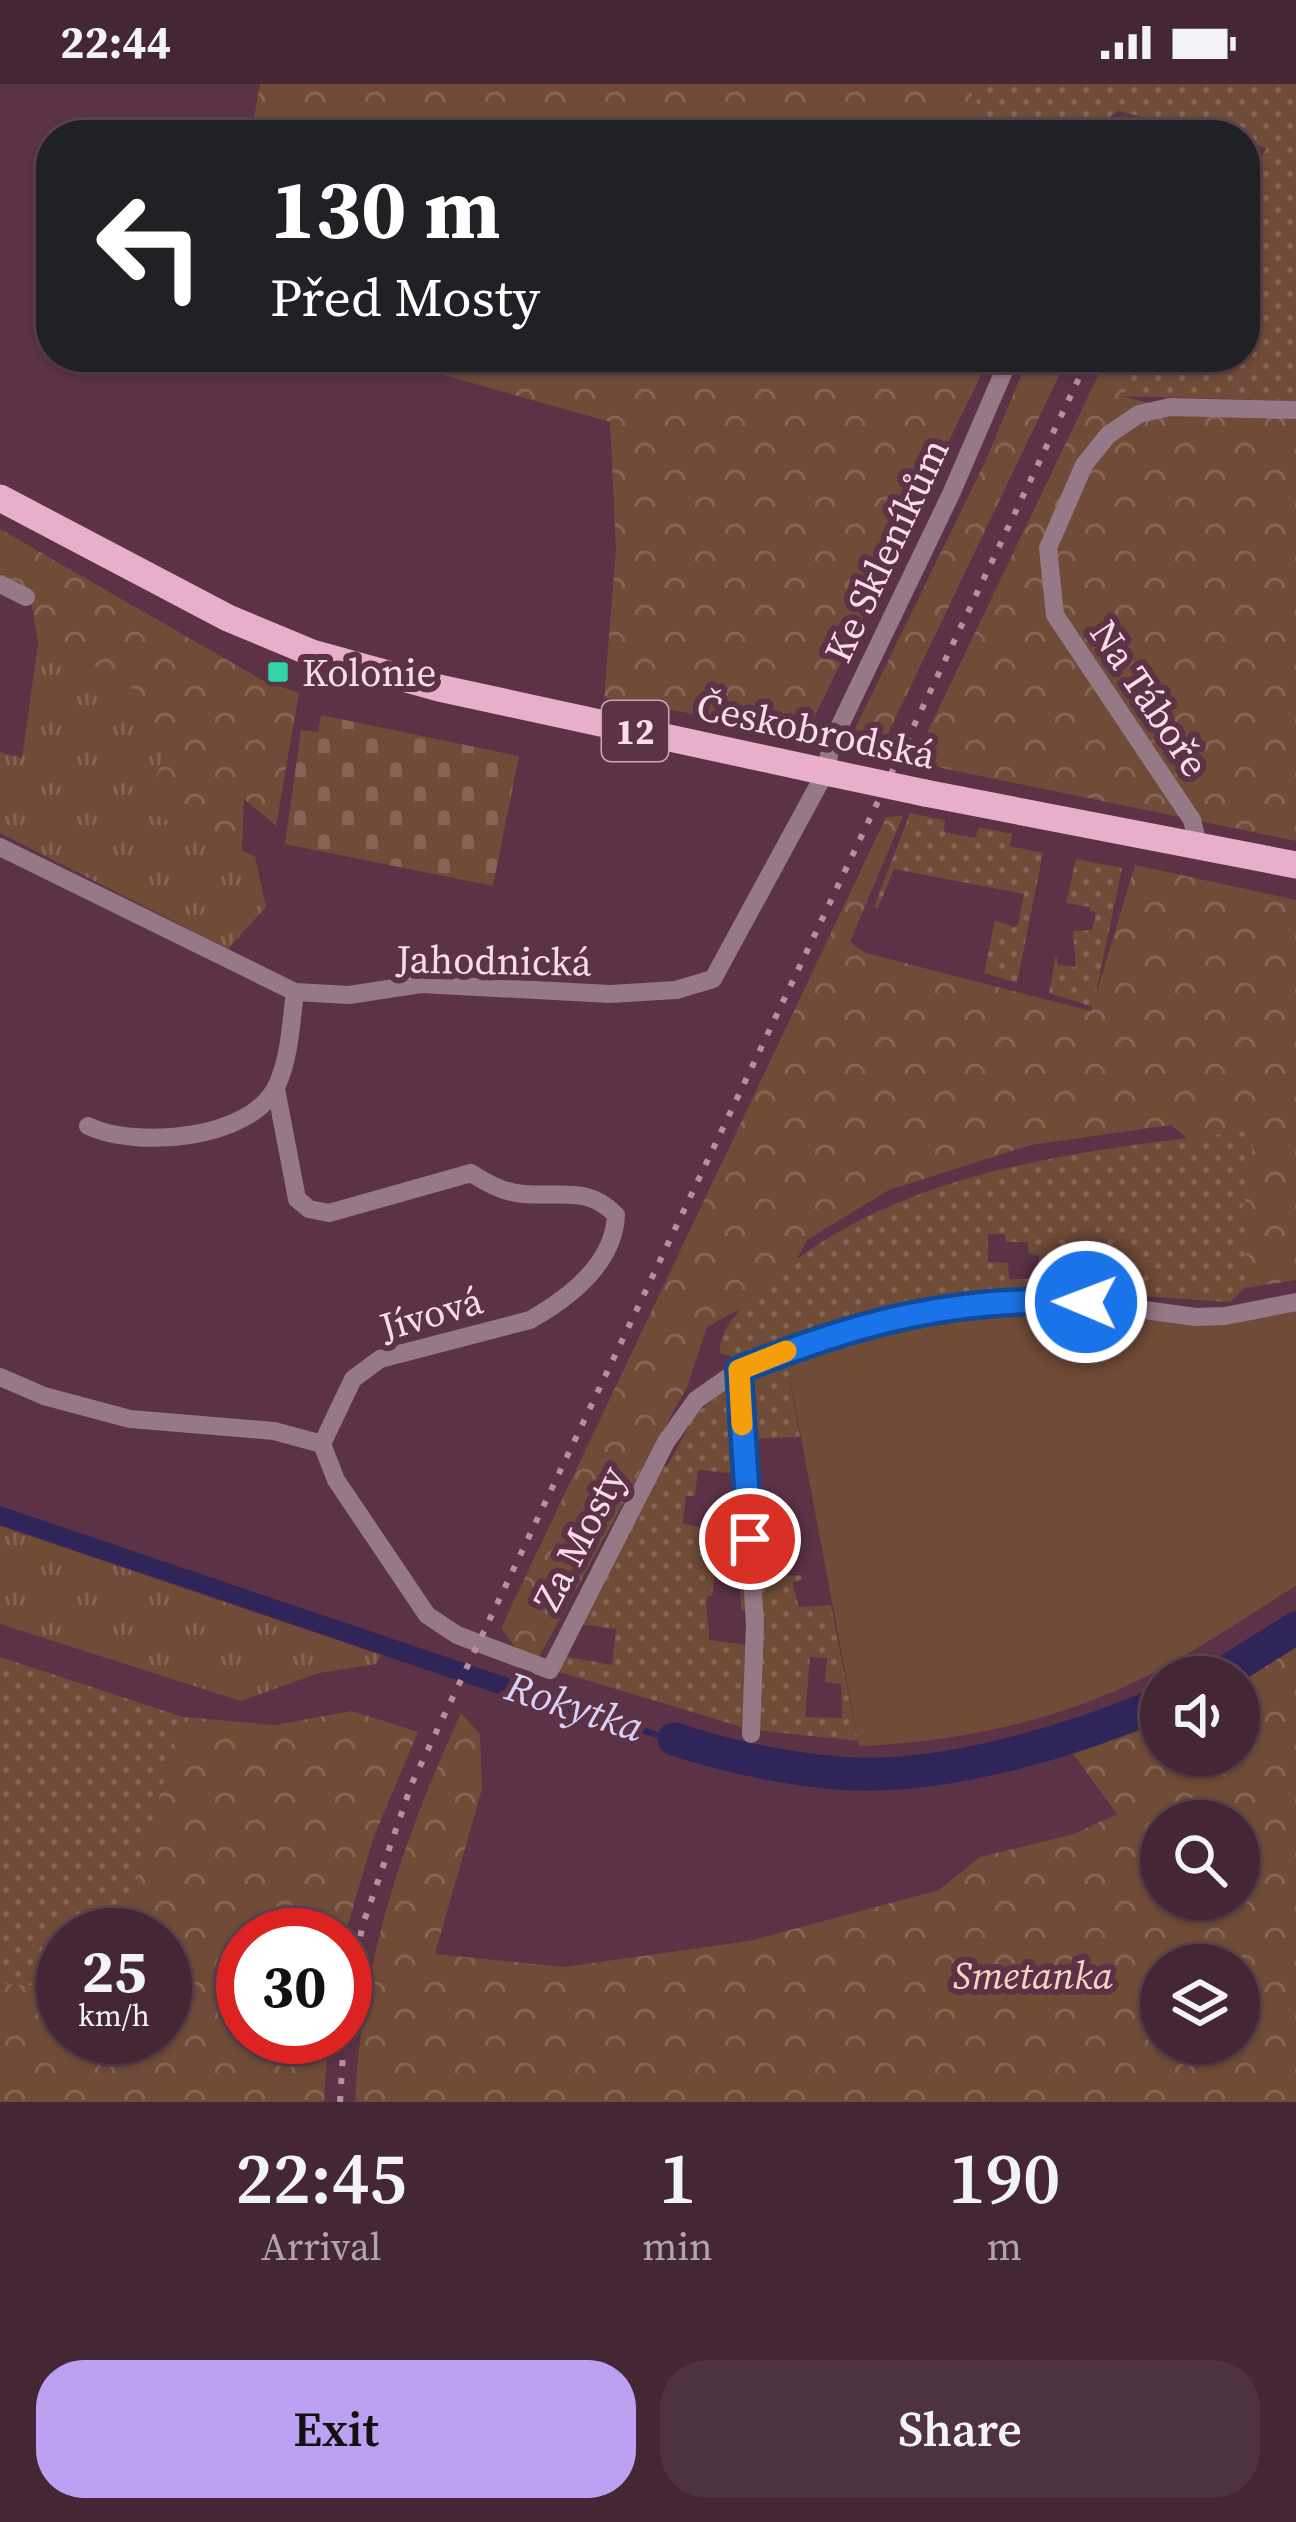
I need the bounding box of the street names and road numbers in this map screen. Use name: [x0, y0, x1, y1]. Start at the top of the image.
street label: Ke Skleníkům: [811, 430, 961, 671]
street label: Na Táboře: [1078, 610, 1221, 787]
street label: Českobrodská: [692, 679, 940, 782]
road number: 12: [602, 701, 668, 761]
street label: Jahodnická: [395, 932, 592, 989]
street label: Jívová: [373, 1274, 489, 1354]
street label: Za Mosty: [520, 1457, 638, 1620]

